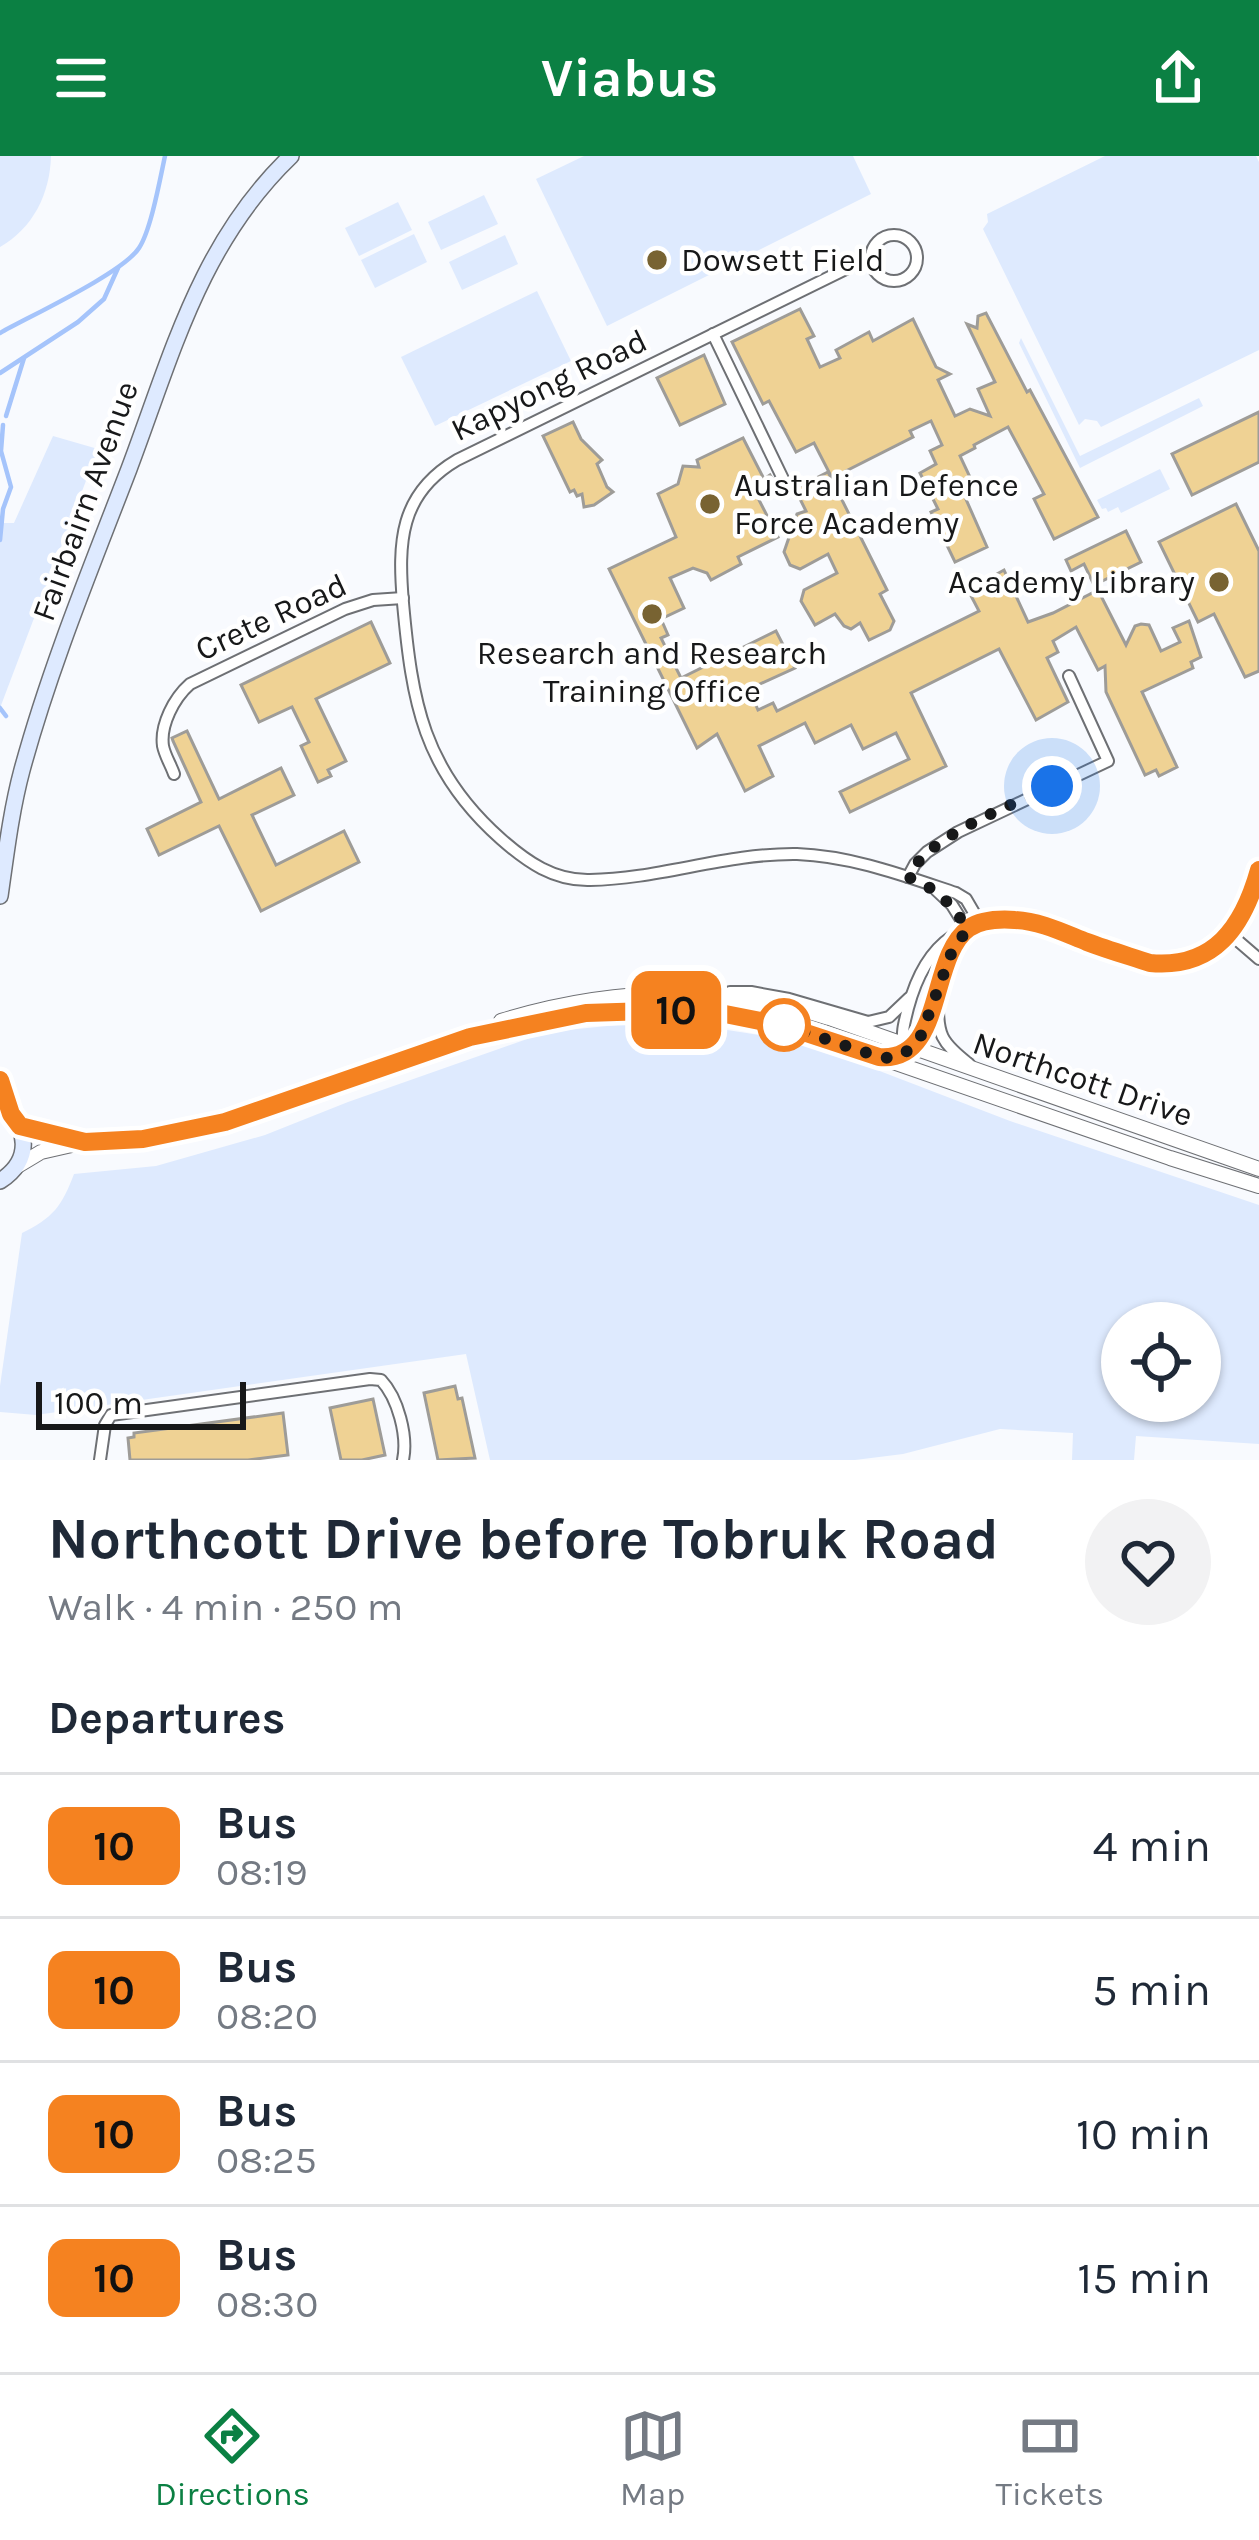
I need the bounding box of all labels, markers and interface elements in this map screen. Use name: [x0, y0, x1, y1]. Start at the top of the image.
icon: menu: [48, 45, 114, 111]
icon: share: [1145, 45, 1211, 111]
text: Viabus: [541, 46, 718, 110]
place label: Dowsett Field: [681, 241, 885, 279]
marker: Dowsett Field: [644, 247, 670, 273]
street label: Kapyong Road: [445, 321, 653, 449]
street label: Fairbairn Avenue: [24, 376, 146, 626]
place label: Australian Defence Force Academy: [734, 466, 1019, 542]
marker: Australian Defence Force Academy: [697, 491, 723, 517]
place label: Academy Library: [948, 563, 1195, 601]
street label: Crete Road: [189, 565, 353, 669]
marker: Academy Library: [1206, 569, 1232, 595]
marker: Research and Research Training Office: [639, 601, 665, 627]
place label: Research and Research Training Office: [477, 634, 827, 710]
your location: [1022, 756, 1082, 816]
line badge: 10: [622, 971, 730, 1049]
text: 10: [655, 985, 697, 1035]
unlabelled marker: [759, 1000, 809, 1050]
street label: Northcott Drive: [968, 1024, 1198, 1134]
map controls: [1101, 1302, 1221, 1422]
button: locate: [1101, 1302, 1221, 1422]
scale bar: [36, 1376, 246, 1429]
text: 100 m: [54, 1384, 143, 1422]
button: heart: [1085, 1499, 1211, 1625]
text: Northcott Drive before Tobruk Road: [48, 1506, 999, 1572]
text: Walk · 4 min · 250 m: [48, 1584, 403, 1630]
text: Departures: [48, 1692, 285, 1744]
text: Bus: [216, 1797, 297, 1849]
text: 4 min: [1093, 1820, 1211, 1872]
text: 10: [93, 1821, 135, 1871]
text: 08:19: [216, 1849, 308, 1895]
text: Bus: [216, 1941, 297, 1993]
text: 5 min: [1092, 1964, 1211, 2016]
text: 10: [93, 1965, 135, 2015]
text: 08:20: [216, 1993, 318, 2039]
text: Bus: [216, 2085, 297, 2137]
text: 10 min: [1076, 2108, 1211, 2160]
text: 10: [93, 2109, 135, 2159]
text: 08:25: [216, 2137, 317, 2183]
text: Bus: [216, 2229, 297, 2281]
text: 15 min: [1077, 2252, 1211, 2304]
text: 10: [93, 2253, 135, 2303]
text: 08:30: [216, 2281, 318, 2327]
tab: Directions: [155, 2403, 310, 2513]
tab: Map: [620, 2403, 686, 2513]
tab: Tickets: [995, 2403, 1104, 2513]

